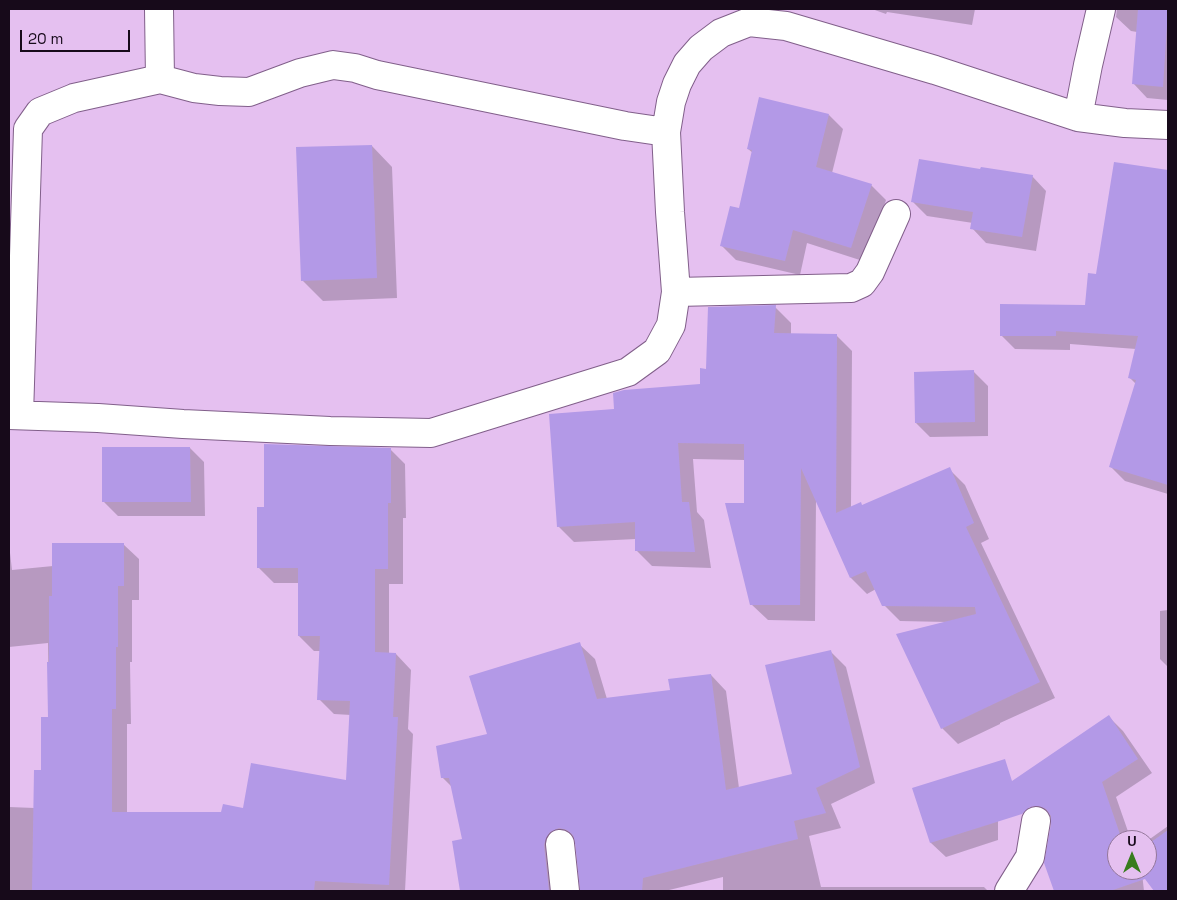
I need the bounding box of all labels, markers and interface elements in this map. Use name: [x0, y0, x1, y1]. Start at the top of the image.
scale bar: [22, 20, 132, 52]
text: 20 m: [28, 29, 63, 48]
north arrow: [1107, 830, 1157, 880]
text: U: [1127, 832, 1137, 850]

